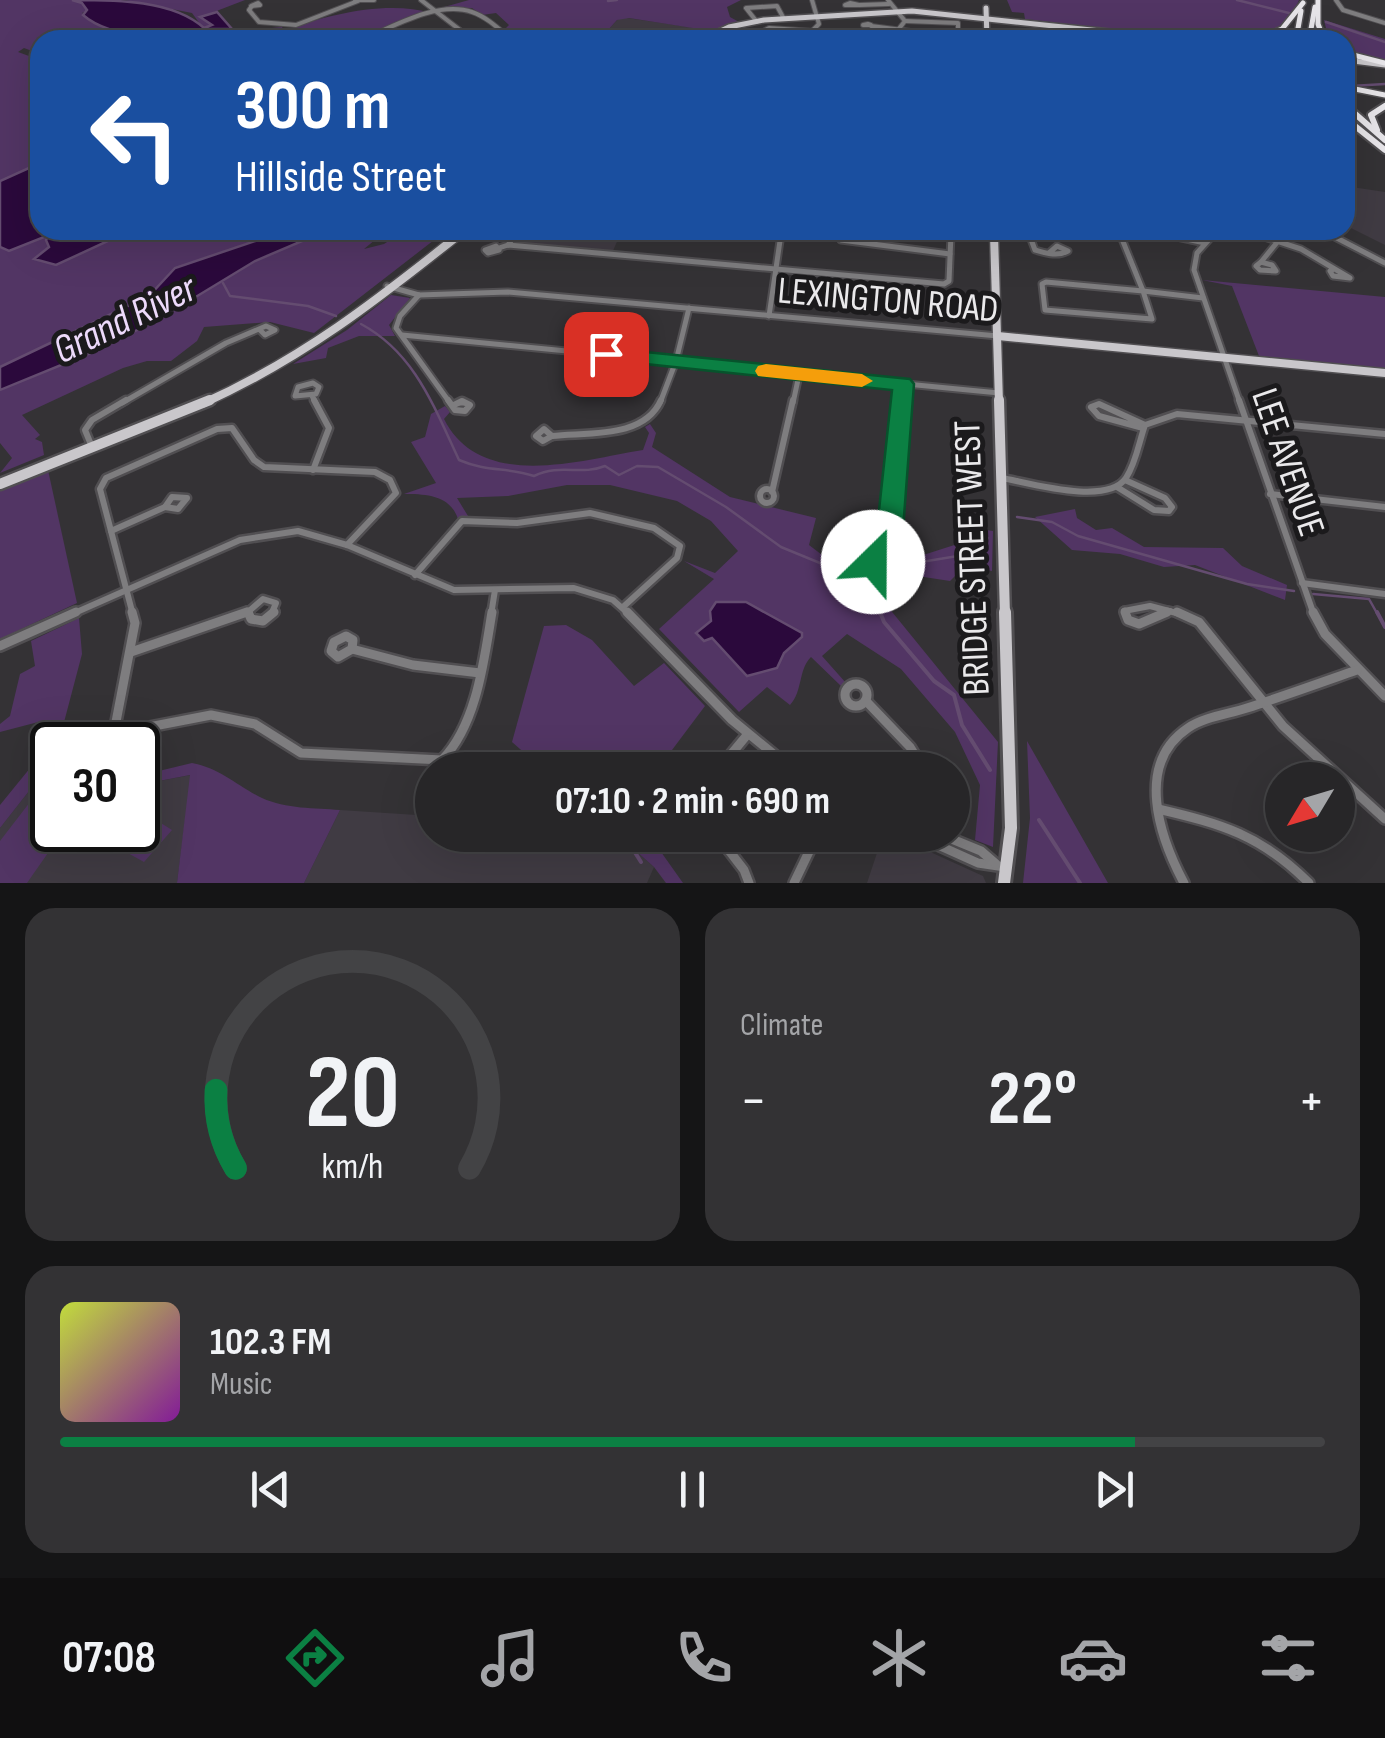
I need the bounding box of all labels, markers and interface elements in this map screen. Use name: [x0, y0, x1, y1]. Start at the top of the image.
text: 300 m: [235, 65, 390, 149]
icon: left: [70, 70, 200, 200]
text: Hillside Street: [235, 150, 446, 205]
water label: Grand River: [46, 264, 206, 375]
street label: LEXINGTON ROAD: [776, 268, 1000, 333]
pin: [564, 312, 649, 397]
icon: arrive: [579, 327, 634, 382]
street label: LEE AVENUE: [1241, 383, 1334, 542]
street label: BRIDGE STREET WEST: [945, 420, 1000, 696]
position arrow: [821, 510, 925, 614]
speed limit sign: 30: [30, 722, 160, 852]
north arrow: [1265, 762, 1355, 852]
map controls: [1265, 762, 1355, 852]
text: 07:10 · 2 min · 690 m: [555, 779, 830, 824]
text: Climate: [740, 1006, 823, 1045]
text: 20: [305, 1032, 400, 1157]
text: 22°: [988, 1055, 1077, 1146]
text: −: [740, 1068, 767, 1135]
text: +: [1298, 1068, 1325, 1135]
text: km/h: [322, 1146, 383, 1189]
text: 102.3 FM: [210, 1320, 331, 1365]
text: Music: [210, 1365, 273, 1404]
icon: previous: [243, 1462, 298, 1517]
icon: pause: [665, 1462, 720, 1517]
icon: next: [1087, 1462, 1142, 1517]
icon: directions: [280, 1623, 350, 1693]
icon: music: [475, 1623, 545, 1693]
icon: phone: [669, 1623, 739, 1693]
icon: climate: [864, 1623, 934, 1693]
icon: car: [1058, 1623, 1128, 1693]
icon: filters: [1253, 1623, 1323, 1693]
text: 07:08: [62, 1631, 156, 1686]

